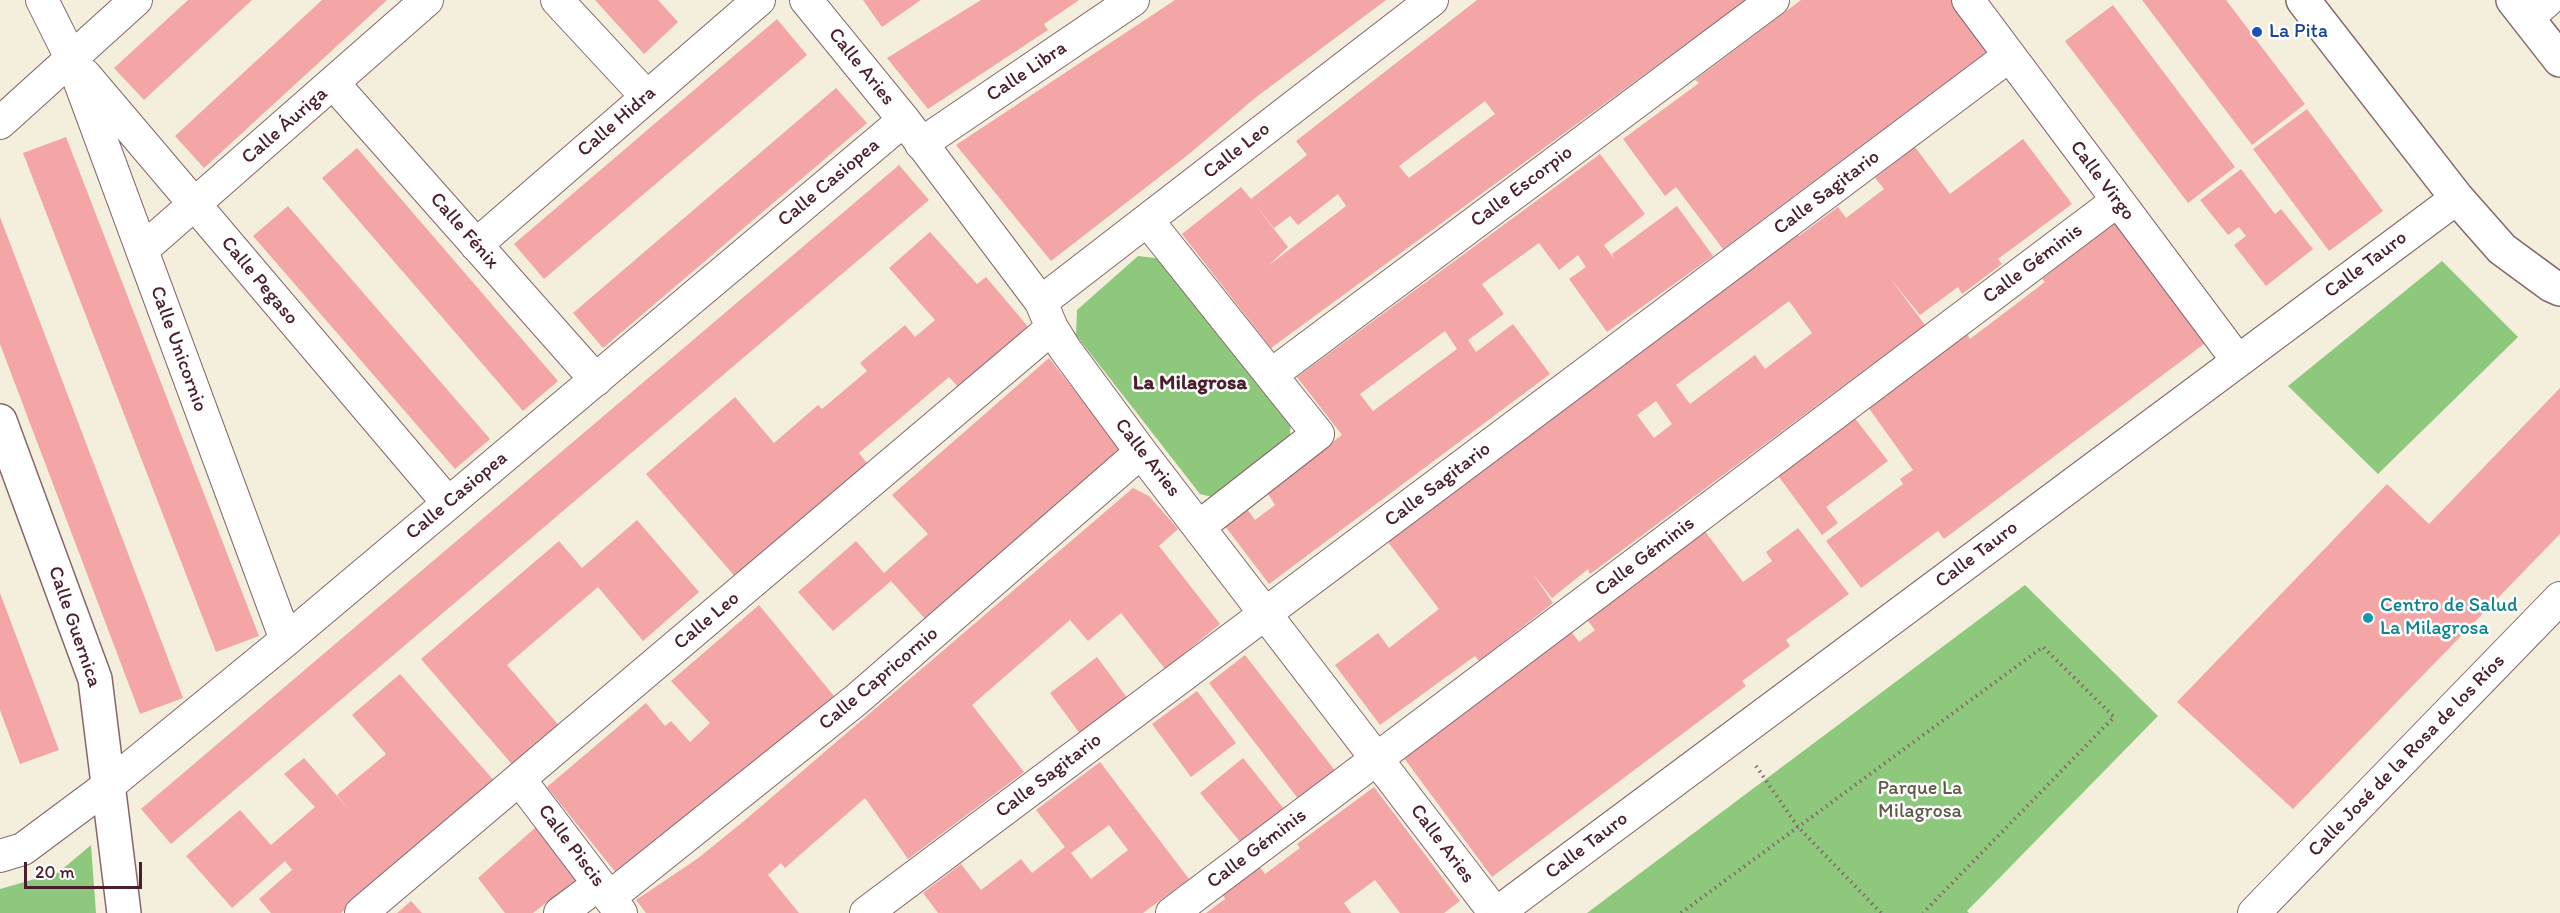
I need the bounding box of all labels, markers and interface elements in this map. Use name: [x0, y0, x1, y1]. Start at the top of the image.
place label: La Pita: [2269, 20, 2328, 44]
street label: Calle Aries: [822, 23, 900, 111]
marker: La Pita: [2250, 25, 2264, 39]
street label: Calle Libra: [982, 36, 1072, 108]
street label: Calle Hidra: [573, 81, 661, 163]
street label: Calle Áuriga: [237, 82, 333, 170]
street label: Calle Leo: [1199, 117, 1275, 185]
street label: Calle Casiopea: [773, 134, 885, 232]
street label: Calle Virgo: [2064, 136, 2140, 226]
street label: Calle Escorpio: [1466, 141, 1578, 233]
street label: Calle Sagitario: [1769, 145, 1885, 241]
street label: Calle Fénix: [424, 188, 504, 274]
street label: Calle Géminis: [1978, 219, 2088, 309]
street label: Calle Tauro: [2320, 226, 2412, 304]
street label: Calle Pegaso: [215, 232, 303, 330]
street label: Calle Unicornio: [144, 283, 212, 415]
district label: La Milagrosa: [1133, 371, 1247, 397]
street label: Calle Aries: [1109, 414, 1185, 502]
street label: Calle Sagitario: [1380, 437, 1496, 533]
street label: Calle Casiopea: [401, 447, 513, 545]
street label: Calle Géminis: [1590, 512, 1700, 602]
street label: Calle Tauro: [1931, 516, 2023, 594]
street label: Calle Guernica: [42, 563, 106, 691]
street label: Calle Leo: [669, 587, 745, 655]
place label: Centro de Salud La Milagrosa: [2380, 594, 2518, 641]
marker: Centro de Salud La Milagrosa: [2361, 611, 2375, 625]
street label: Calle Capricornio: [814, 622, 944, 736]
street label: Calle José de la Rosa de los Ríos: [2304, 650, 2510, 862]
street label: Calle Sagitario: [991, 728, 1107, 824]
park label: Parque La Milagrosa: [1878, 777, 1962, 824]
street label: Calle Piscis: [532, 800, 610, 892]
street label: Calle Aries: [1404, 800, 1480, 888]
street label: Calle Géminis: [1202, 804, 1312, 894]
street label: Calle Tauro: [1541, 807, 1633, 885]
scale bar: [27, 850, 146, 888]
text: 20 m: [35, 861, 75, 883]

